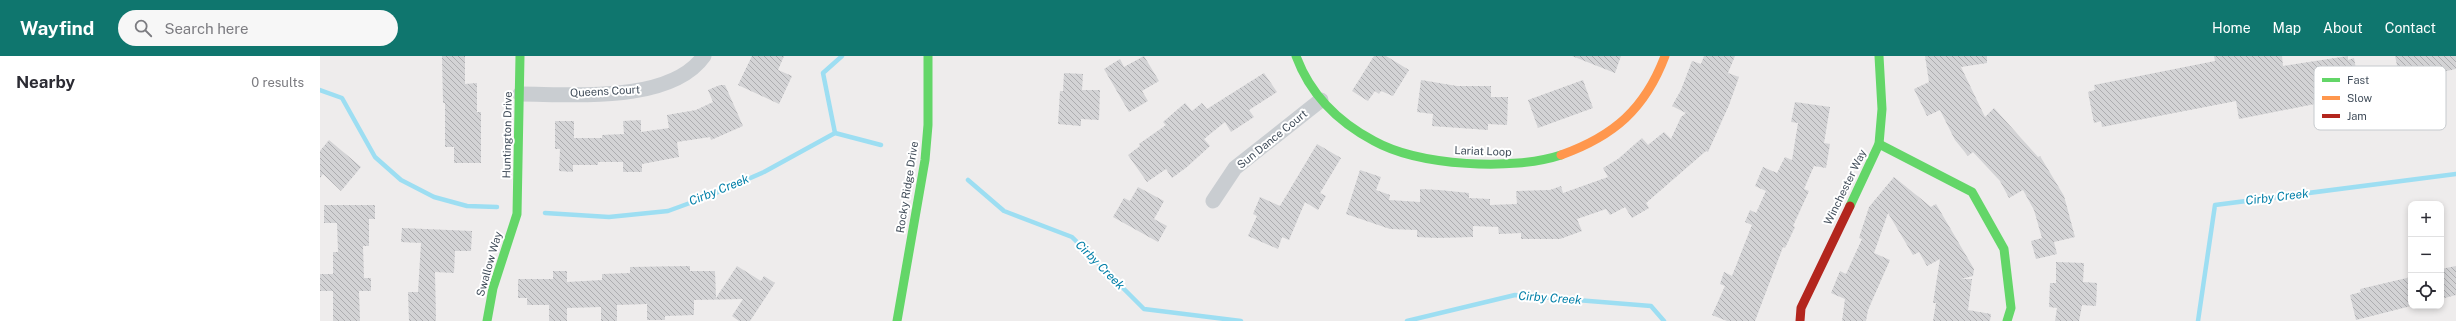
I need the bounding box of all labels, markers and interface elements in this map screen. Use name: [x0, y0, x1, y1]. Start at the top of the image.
search box: [118, 10, 398, 46]
text: Wayfind: [20, 17, 94, 39]
icon: search: [132, 17, 154, 39]
text: Search here: [164, 20, 249, 37]
text: Home: [2212, 20, 2251, 36]
text: Map: [2273, 20, 2301, 36]
text: About: [2323, 20, 2363, 36]
text: Contact: [2385, 20, 2436, 36]
legend: [2314, 66, 2446, 130]
text: Nearby: [16, 72, 75, 92]
text: Fast: [2347, 74, 2369, 86]
text: 0 results: [251, 75, 304, 90]
street label: Queens Court: [570, 83, 640, 99]
street label: Huntington Drive: [500, 91, 514, 179]
text: Slow: [2347, 92, 2373, 104]
street label: Sun Dance Court: [1235, 107, 1309, 171]
text: Jam: [2347, 110, 2367, 122]
street label: Rocky Ridge Drive: [894, 140, 920, 234]
street label: Lariat Loop: [1454, 144, 1512, 158]
street label: Winchester Way: [1822, 147, 1869, 227]
water label: Cirby Creek: [687, 171, 751, 208]
water label: Cirby Creek: [2245, 186, 2310, 208]
map controls: [2408, 201, 2444, 309]
button: +: [2408, 201, 2444, 237]
street label: Swallow Way: [474, 230, 504, 298]
button: −: [2408, 237, 2444, 273]
water label: Cirby Creek: [1073, 238, 1128, 293]
button: locate: [2408, 273, 2444, 309]
water label: Cirby Creek: [1518, 289, 1583, 307]

